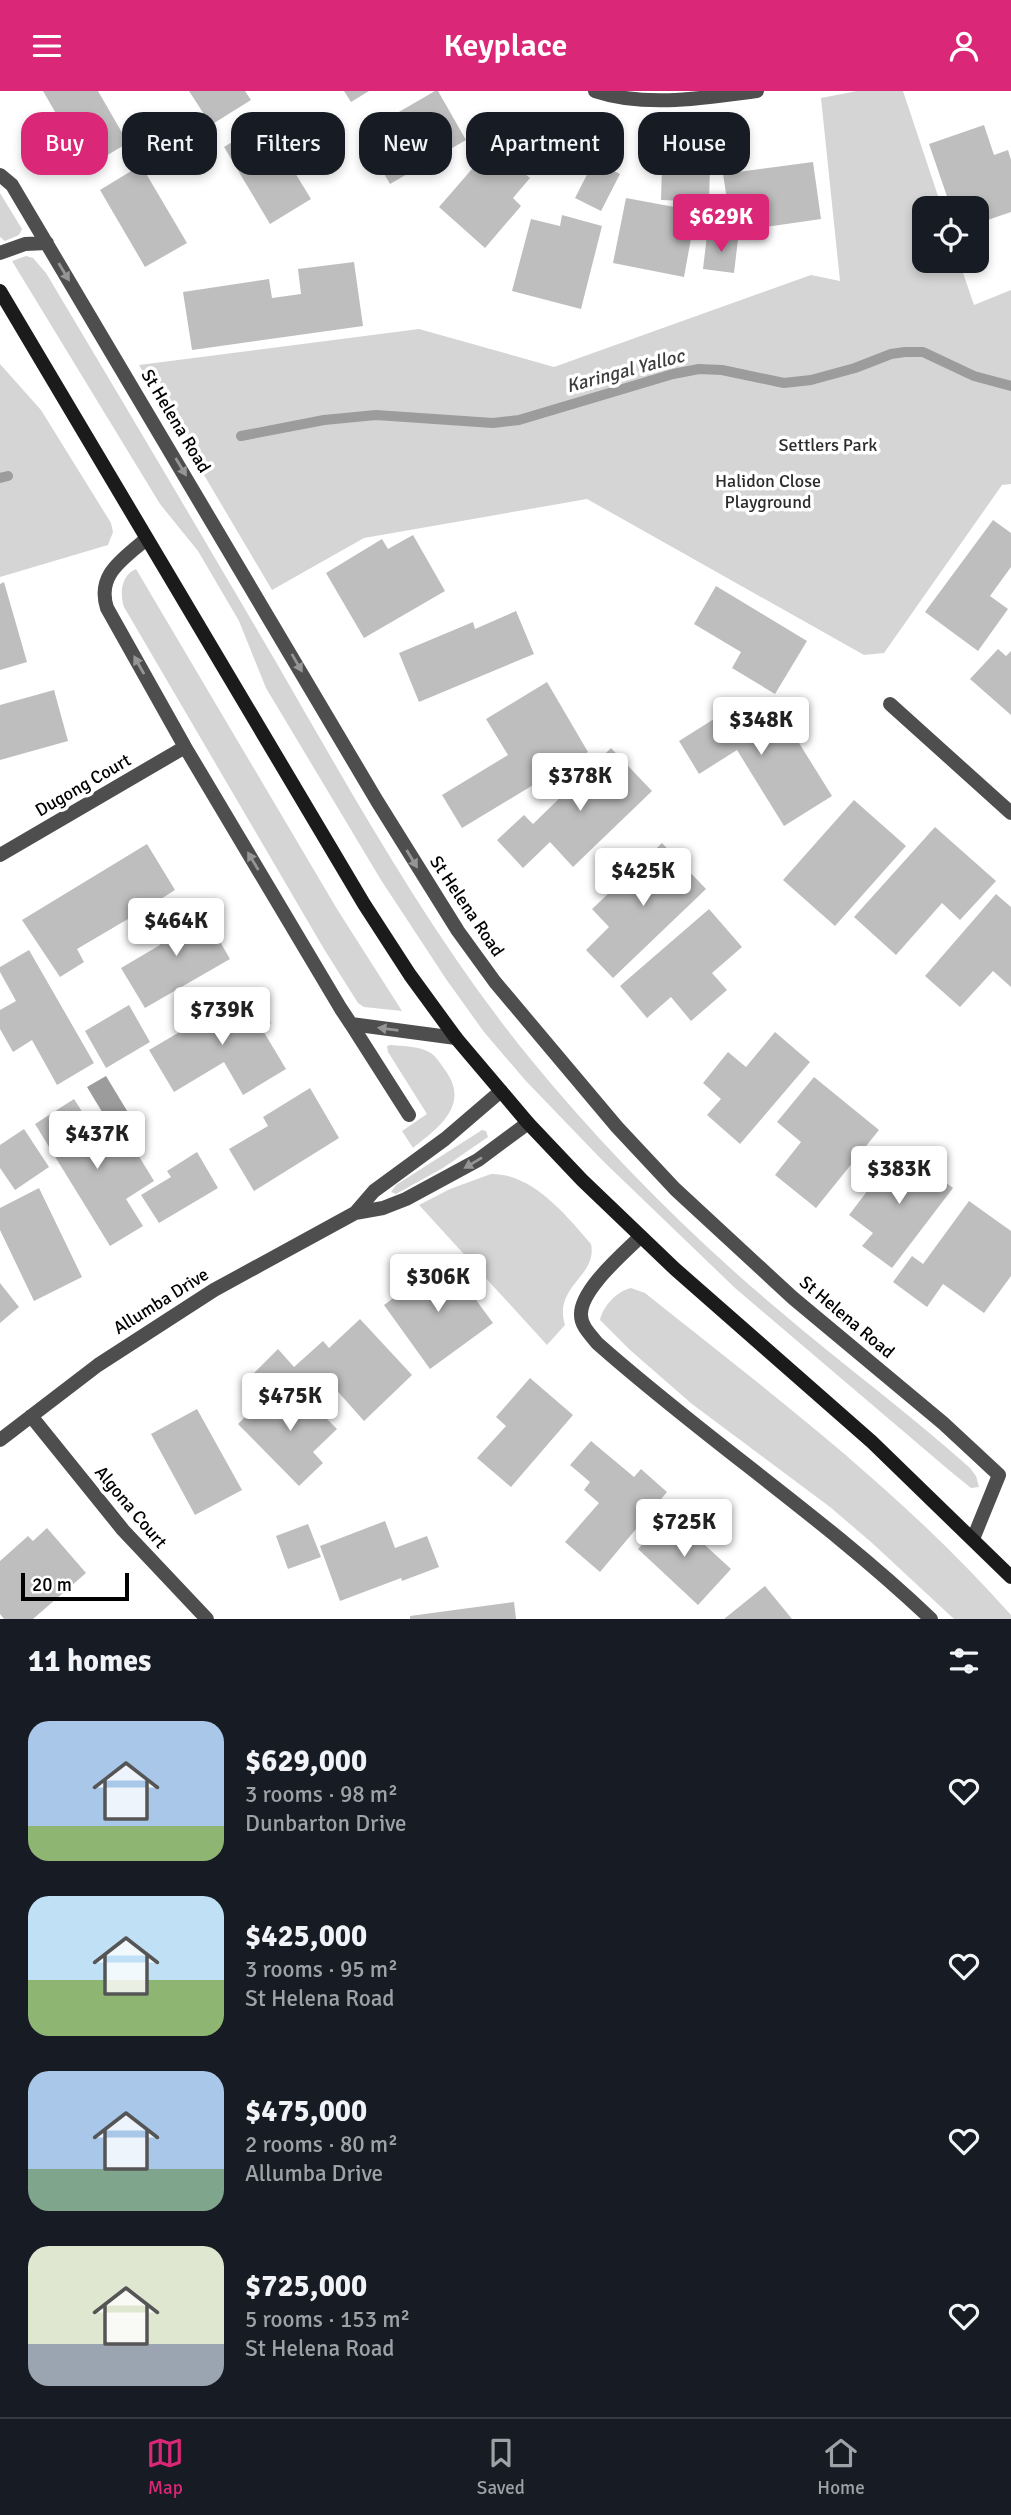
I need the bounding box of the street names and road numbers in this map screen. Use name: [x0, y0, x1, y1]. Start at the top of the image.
street label: St Helena Road: [136, 365, 216, 477]
street label: Dugong Court: [31, 749, 135, 821]
street label: St Helena Road: [425, 851, 509, 961]
street label: Allumba Drive: [109, 1263, 213, 1339]
street label: St Helena Road: [795, 1271, 899, 1363]
street label: Algona Court: [90, 1461, 172, 1553]

